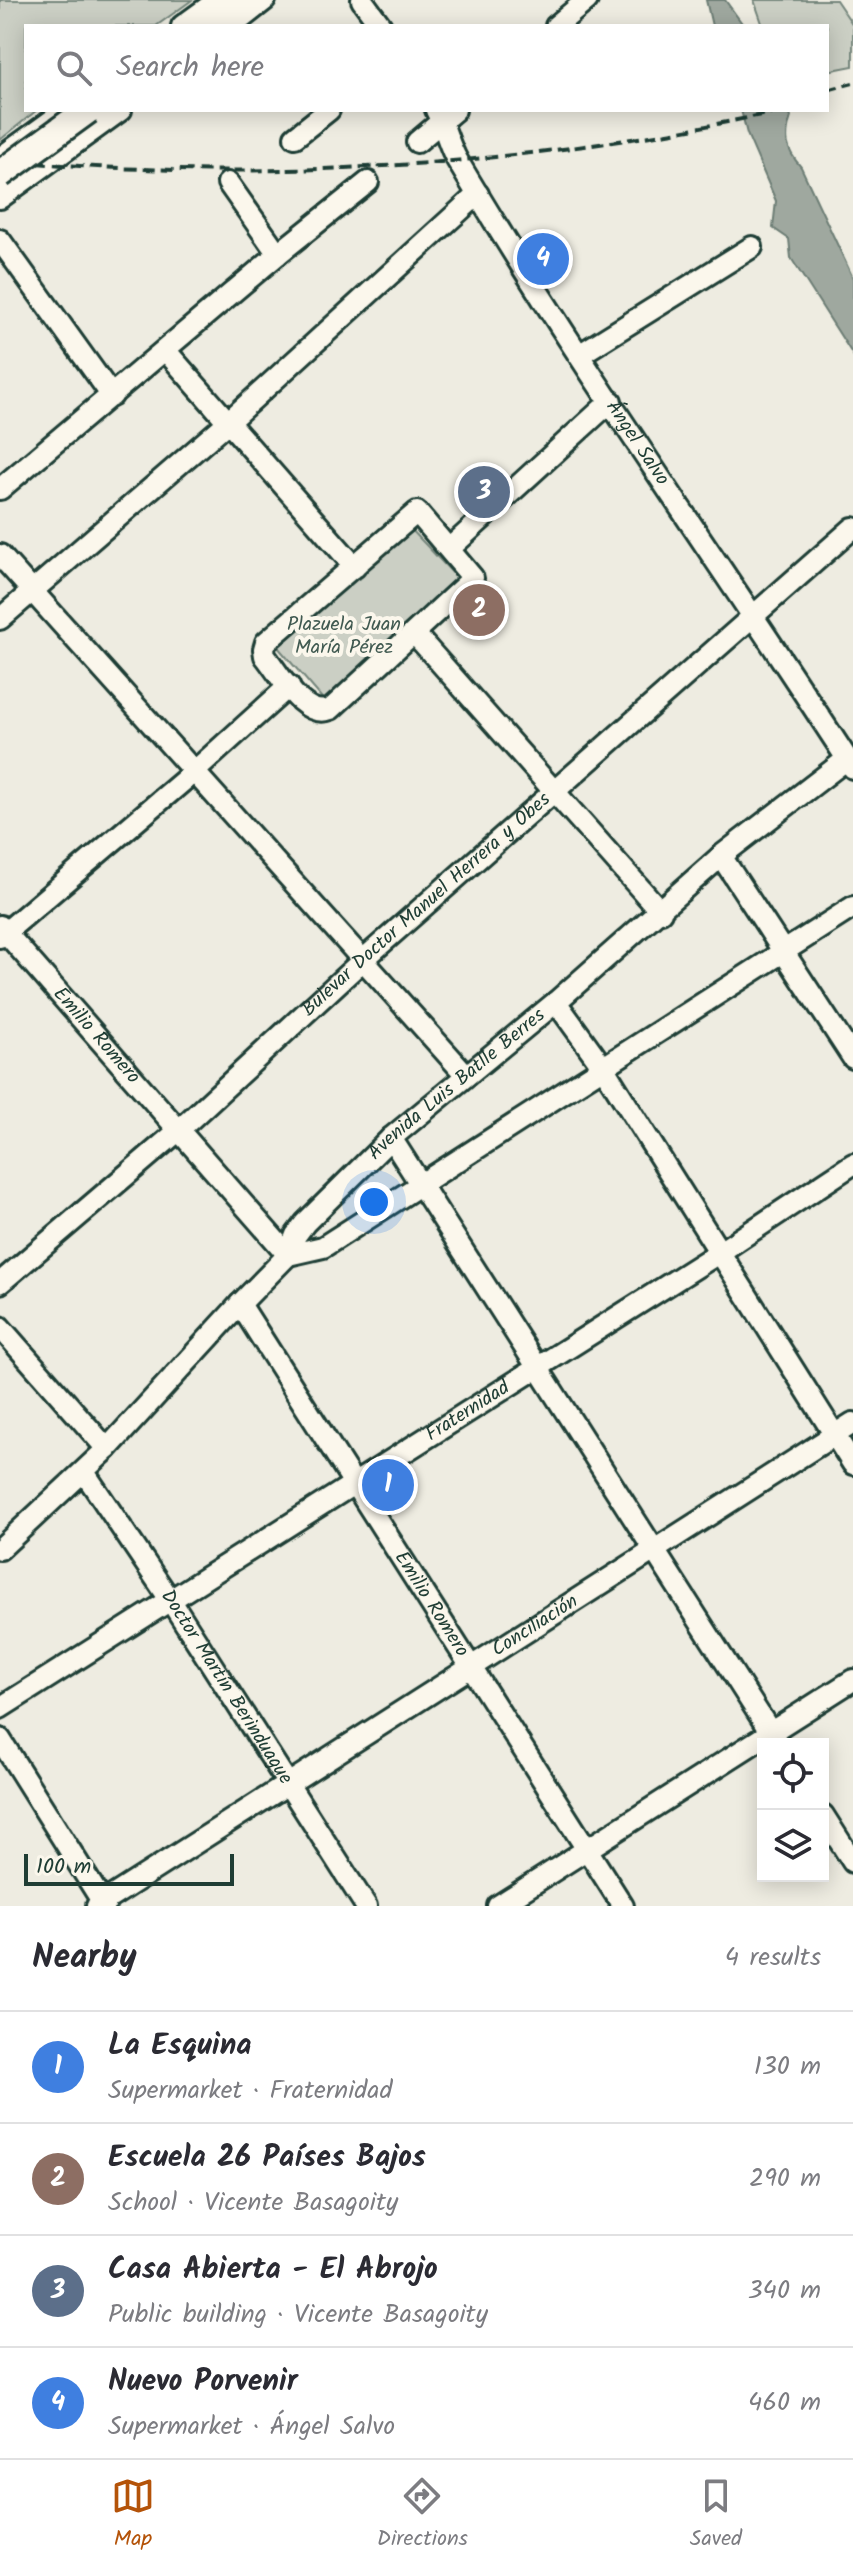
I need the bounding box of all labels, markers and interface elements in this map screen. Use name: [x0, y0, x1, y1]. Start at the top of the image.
search box: [24, 24, 829, 112]
text: Search here: [116, 44, 264, 92]
icon: search: [52, 46, 96, 90]
pin: 4: [517, 229, 569, 289]
street label: Ángel Salvo: [597, 394, 677, 492]
pin: 3: [458, 462, 510, 522]
pin: 2: [453, 580, 505, 640]
park label: Plazuela Juan María Pérez: [287, 609, 401, 664]
street label: Bulevar Doctor Manuel Herrera y Obes: [294, 785, 559, 1025]
street label: Emilio Romero: [44, 980, 148, 1092]
street label: Avenida Luis Batlle Berres: [361, 1000, 553, 1168]
your location: [354, 1182, 394, 1222]
street label: Fraternidad: [419, 1372, 517, 1450]
pin: 1: [362, 1455, 414, 1515]
street label: Emilio Romero: [385, 1545, 477, 1664]
street label: Doctor Martín Berinduague: [152, 1583, 301, 1791]
street label: Conciliación: [485, 1586, 585, 1666]
map controls: [757, 1738, 829, 1882]
button: locate: [757, 1738, 829, 1810]
button: layers: [757, 1810, 829, 1882]
scale bar: [24, 1850, 234, 1886]
text: 100 m: [36, 1850, 91, 1885]
text: Nearby: [32, 1931, 137, 1985]
text: 4 results: [725, 1937, 821, 1979]
text: La Esquina: [108, 2022, 252, 2070]
text: 1: [54, 2046, 62, 2088]
text: 130 m: [754, 2046, 821, 2088]
text: Supermarket · Fraternidad: [108, 2070, 392, 2112]
text: Escuela 26 Países Bajos: [108, 2134, 426, 2182]
text: 2: [50, 2158, 66, 2200]
text: 290 m: [749, 2158, 821, 2200]
text: School · Vicente Basagoity: [108, 2182, 398, 2224]
text: Casa Abierta - El Abrojo: [108, 2246, 438, 2294]
text: 3: [51, 2270, 65, 2312]
text: 340 m: [748, 2270, 821, 2312]
text: Public building · Vicente Basagoity: [108, 2294, 488, 2336]
text: Nuevo Porvenir: [108, 2358, 298, 2406]
text: 4: [51, 2382, 65, 2424]
text: 460 m: [748, 2382, 821, 2424]
text: Supermarket · Ángel Salvo: [108, 2406, 395, 2448]
tab: Map: [111, 2474, 155, 2557]
tab: Directions: [377, 2474, 468, 2557]
tab: Saved: [690, 2474, 742, 2557]

